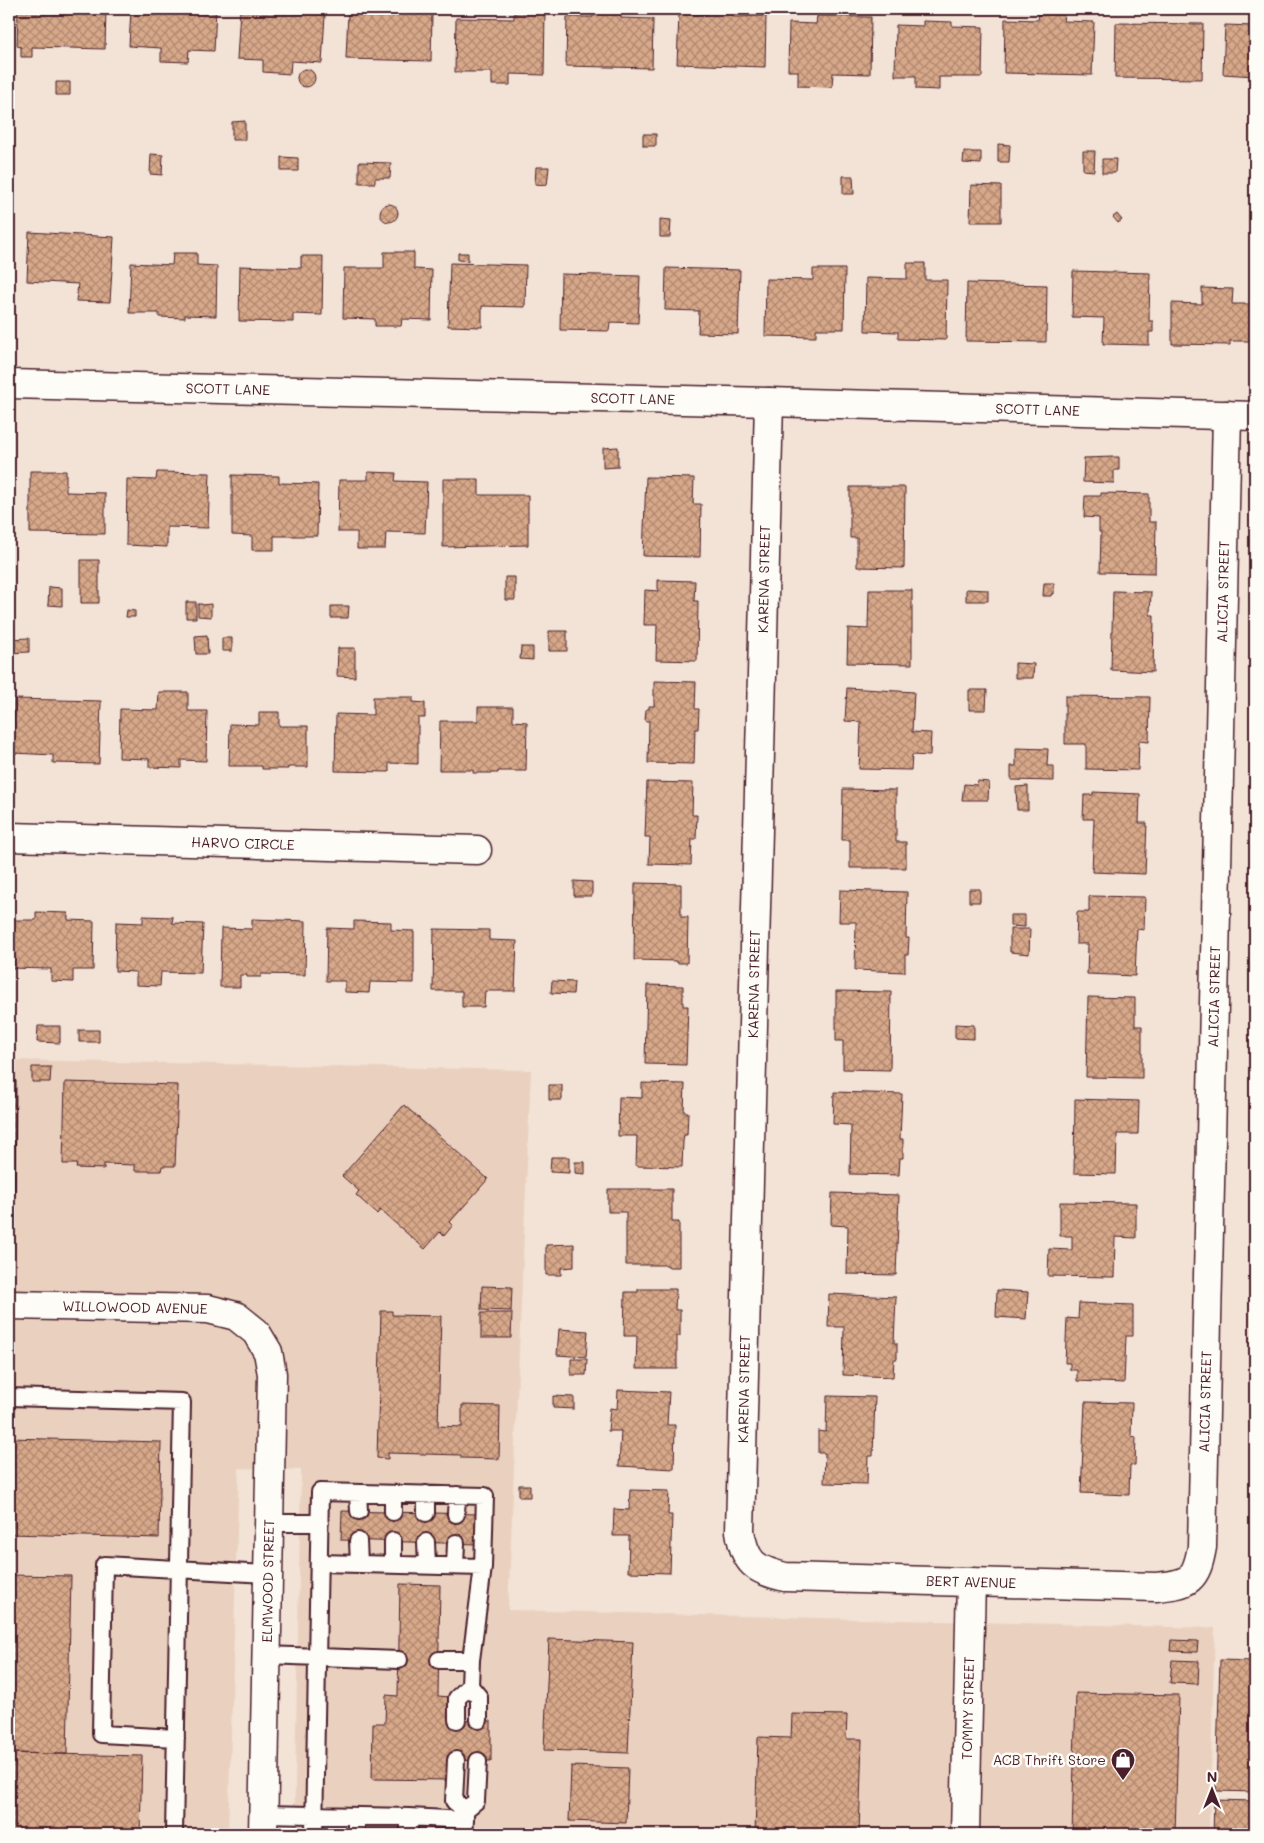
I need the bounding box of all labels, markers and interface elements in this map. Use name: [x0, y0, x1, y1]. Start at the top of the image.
street label: SCOTT LANE: [185, 378, 270, 399]
street label: SCOTT LANE: [590, 388, 675, 409]
street label: SCOTT LANE: [995, 399, 1080, 420]
street label: KARENA STREET: [753, 525, 774, 633]
street label: ALICIA STREET: [1212, 540, 1233, 643]
street label: HARVO CIRCLE: [191, 832, 295, 854]
street label: KARENA STREET: [743, 930, 764, 1038]
street label: ALICIA STREET: [1203, 945, 1224, 1048]
street label: WILLOWOOD AVENUE: [62, 1296, 208, 1318]
street label: KARENA STREET: [733, 1335, 754, 1443]
street label: ALICIA STREET: [1194, 1350, 1215, 1453]
street label: ELMWOOD STREET: [257, 1519, 278, 1643]
street label: BERT AVENUE: [926, 1571, 1016, 1592]
street label: TOMMY STREET: [957, 1656, 978, 1760]
shop icon: ACB Thrift Store: [1110, 1747, 1136, 1781]
place label: ACB Thrift Store: [993, 1750, 1106, 1769]
north arrow: [1186, 1766, 1236, 1816]
text: N: [1207, 1767, 1217, 1786]

